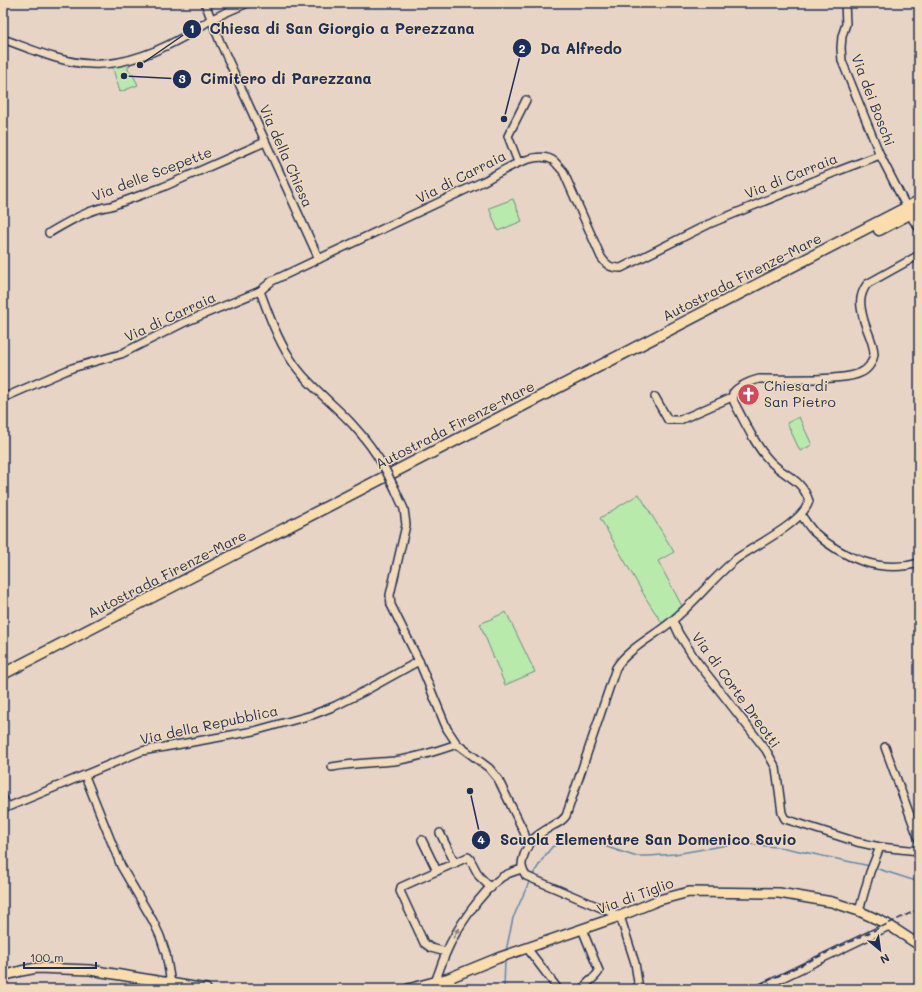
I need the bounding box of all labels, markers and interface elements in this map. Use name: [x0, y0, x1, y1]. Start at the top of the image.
callout: Chiesa di San Giorgio a Perezzana: [182, 15, 483, 42]
text: Chiesa di San Giorgio a Perezzana: [209, 18, 475, 38]
text: 1: [189, 20, 195, 36]
callout: Da Alfredo: [512, 35, 630, 62]
text: Da Alfredo: [540, 38, 622, 58]
text: 2: [519, 40, 526, 56]
street label: Via dei Boschi: [847, 51, 900, 149]
callout: Cimitero di Parezzana: [172, 65, 379, 92]
text: Cimitero di Parezzana: [200, 68, 372, 88]
text: 3: [178, 70, 186, 86]
street label: Via della Chiesa: [255, 101, 318, 210]
street label: Via delle Scepette: [89, 142, 215, 205]
street label: Via di Carraia: [413, 146, 509, 207]
street label: Via di Carraia: [742, 148, 840, 203]
street label: Autostrada Firenze-Mare: [659, 228, 825, 325]
street label: Via di Carraia: [121, 287, 219, 346]
street label: Autostrada Firenze-Mare: [372, 376, 538, 473]
place label: Chiesa di San Pietro: [764, 376, 836, 411]
church icon: Chiesa di San Pietro: [736, 381, 762, 407]
street label: Autostrada Firenze-Mare: [84, 525, 250, 622]
street label: Via di Corte Dreotti: [688, 628, 785, 752]
street label: Via della Repubblica: [138, 701, 280, 748]
callout: Scuola Elementare San Domenico Savio: [471, 826, 804, 853]
text: Scuola Elementare San Domenico Savio: [500, 829, 796, 849]
text: 4: [477, 831, 485, 847]
street label: Via di Tiglio: [594, 873, 676, 918]
one-way arrow: [453, 928, 460, 939]
north arrow: [860, 930, 900, 970]
scale bar: [24, 944, 96, 970]
text: 100 m: [30, 949, 64, 965]
text: N: [878, 951, 892, 968]

